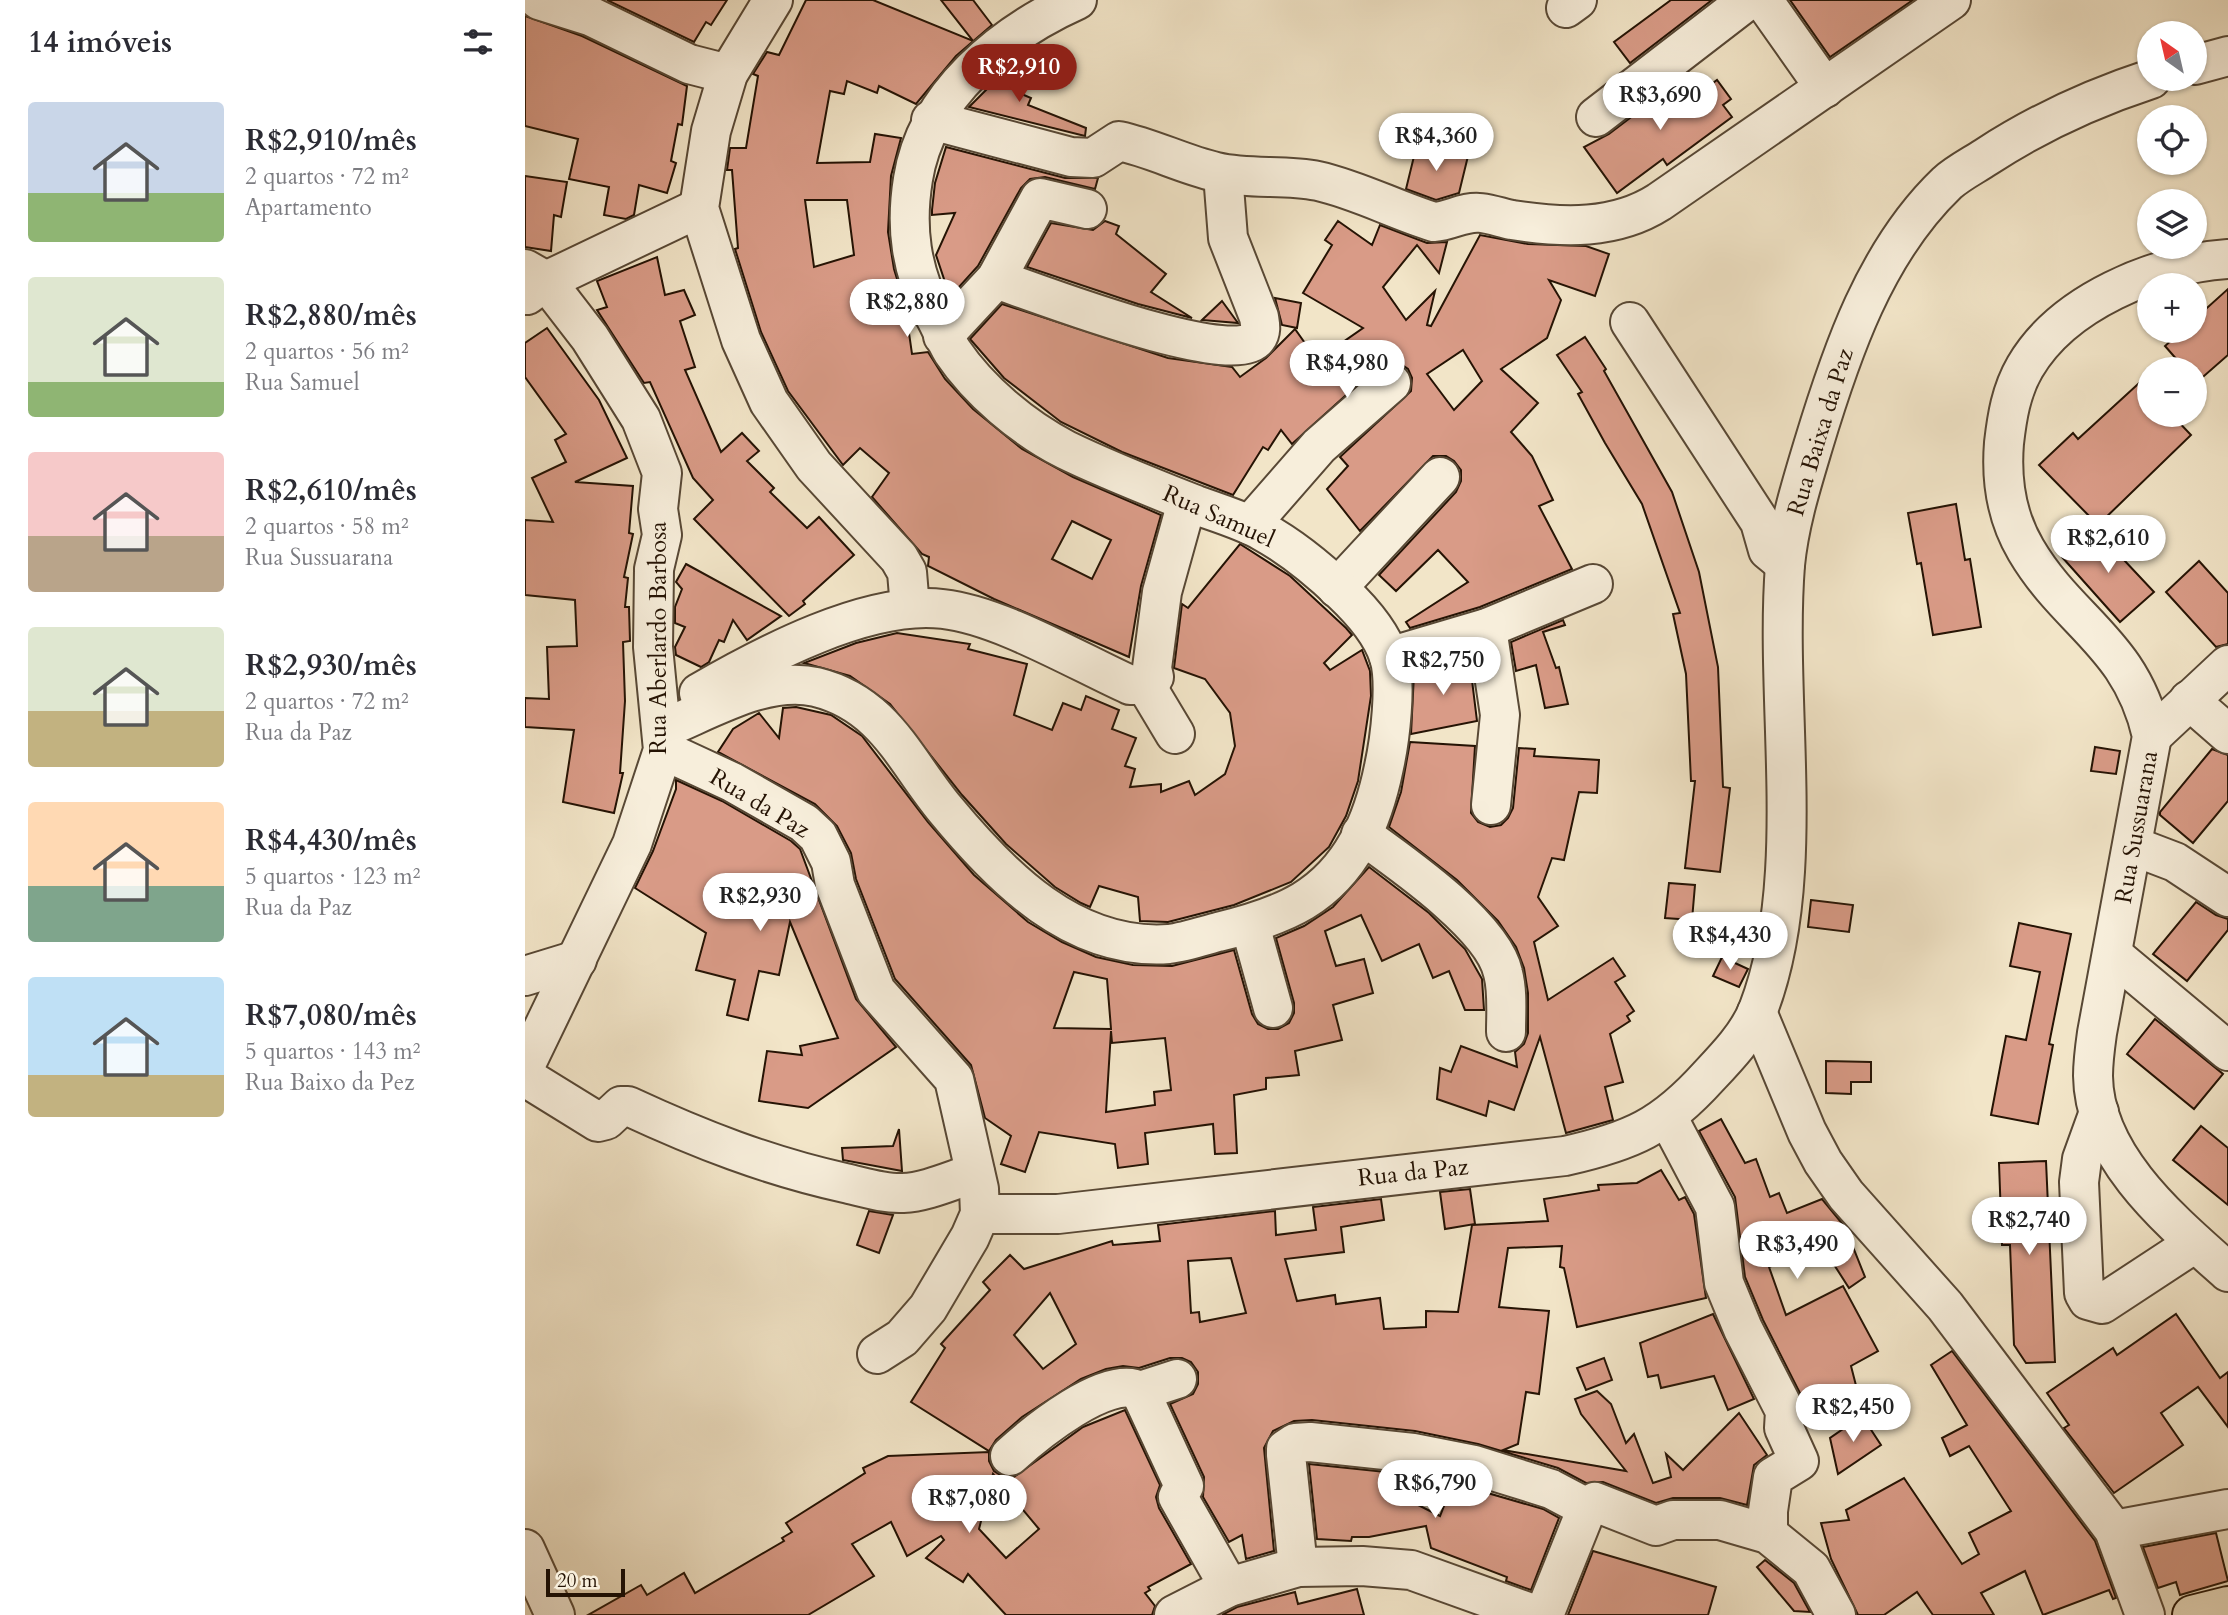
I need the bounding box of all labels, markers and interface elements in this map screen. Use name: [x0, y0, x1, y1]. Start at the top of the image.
north arrow: [2137, 21, 2207, 91]
map controls: [2137, 21, 2207, 427]
text: 14 imóveis: [28, 22, 172, 63]
icon: filters: [459, 23, 497, 61]
pin: R$2,910: [954, 44, 1084, 104]
text: R$2,910: [978, 51, 1060, 82]
pin: R$3,690: [1595, 72, 1725, 132]
text: R$3,690: [1619, 79, 1701, 110]
button: locate: [2137, 105, 2207, 175]
pin: R$4,360: [1371, 114, 1501, 173]
text: R$2,910/mês: [245, 120, 417, 161]
text: R$4,360: [1395, 120, 1477, 151]
icon: home: [84, 130, 168, 214]
text: 2 quartos · 72 m²: [245, 161, 409, 192]
button: layers: [2137, 189, 2207, 259]
text: Apartamento: [245, 192, 372, 223]
button: +: [2137, 273, 2207, 343]
pin: R$2,880: [842, 280, 972, 339]
text: R$2,880: [866, 286, 948, 317]
text: R$2,880/mês: [245, 295, 417, 336]
icon: home: [84, 305, 168, 389]
text: 2 quartos · 56 m²: [245, 336, 409, 367]
pin: R$4,980: [1282, 340, 1412, 400]
street label: Rua Baixa da Paz: [1779, 344, 1862, 520]
text: R$4,980: [1306, 347, 1388, 378]
button: −: [2137, 357, 2207, 427]
text: Rua Samuel: [245, 367, 360, 398]
text: R$2,610/mês: [245, 470, 417, 511]
street label: Rua Samuel: [1158, 477, 1280, 556]
icon: home: [84, 480, 168, 564]
text: 2 quartos · 58 m²: [245, 511, 409, 542]
pin: R$2,610: [2043, 516, 2173, 575]
street label: Rua Aberlardo Barbosa: [642, 521, 675, 755]
text: R$2,610: [2067, 522, 2149, 553]
text: Rua Sussuarana: [245, 542, 393, 573]
pin: R$2,750: [1378, 638, 1508, 697]
text: R$2,750: [1402, 644, 1484, 675]
text: R$2,930/mês: [245, 645, 417, 686]
icon: home: [84, 655, 168, 739]
text: 2 quartos · 72 m²: [245, 686, 409, 717]
text: Rua da Paz: [245, 717, 352, 748]
street label: Rua Sussuarana: [2107, 748, 2166, 906]
street label: Rua da Paz: [703, 761, 816, 846]
text: R$4,430/mês: [245, 820, 417, 861]
icon: home: [84, 830, 168, 914]
text: 5 quartos · 123 m²: [245, 861, 420, 892]
pin: R$2,930: [695, 874, 825, 933]
text: R$2,930: [719, 880, 801, 911]
text: Rua da Paz: [245, 892, 352, 923]
pin: R$4,430: [1665, 912, 1795, 972]
text: R$4,430: [1689, 919, 1771, 950]
text: R$7,080/mês: [245, 995, 417, 1036]
icon: home: [84, 1005, 168, 1089]
text: 5 quartos · 143 m²: [245, 1036, 420, 1067]
text: Rua Baixo da Pez: [245, 1067, 414, 1098]
street label: Rua da Paz: [1356, 1150, 1470, 1195]
pin: R$2,740: [1964, 1198, 2094, 1257]
text: R$2,740: [1988, 1204, 2070, 1235]
pin: R$3,490: [1732, 1222, 1862, 1281]
text: R$3,490: [1756, 1228, 1838, 1259]
pin: R$2,450: [1788, 1384, 1918, 1444]
text: R$2,450: [1812, 1391, 1894, 1422]
pin: R$6,790: [1370, 1460, 1500, 1520]
text: R$6,790: [1394, 1467, 1476, 1498]
pin: R$7,080: [904, 1476, 1034, 1535]
text: R$7,080: [928, 1482, 1010, 1513]
scale bar: [546, 1566, 625, 1598]
text: 20 m: [557, 1568, 598, 1594]

